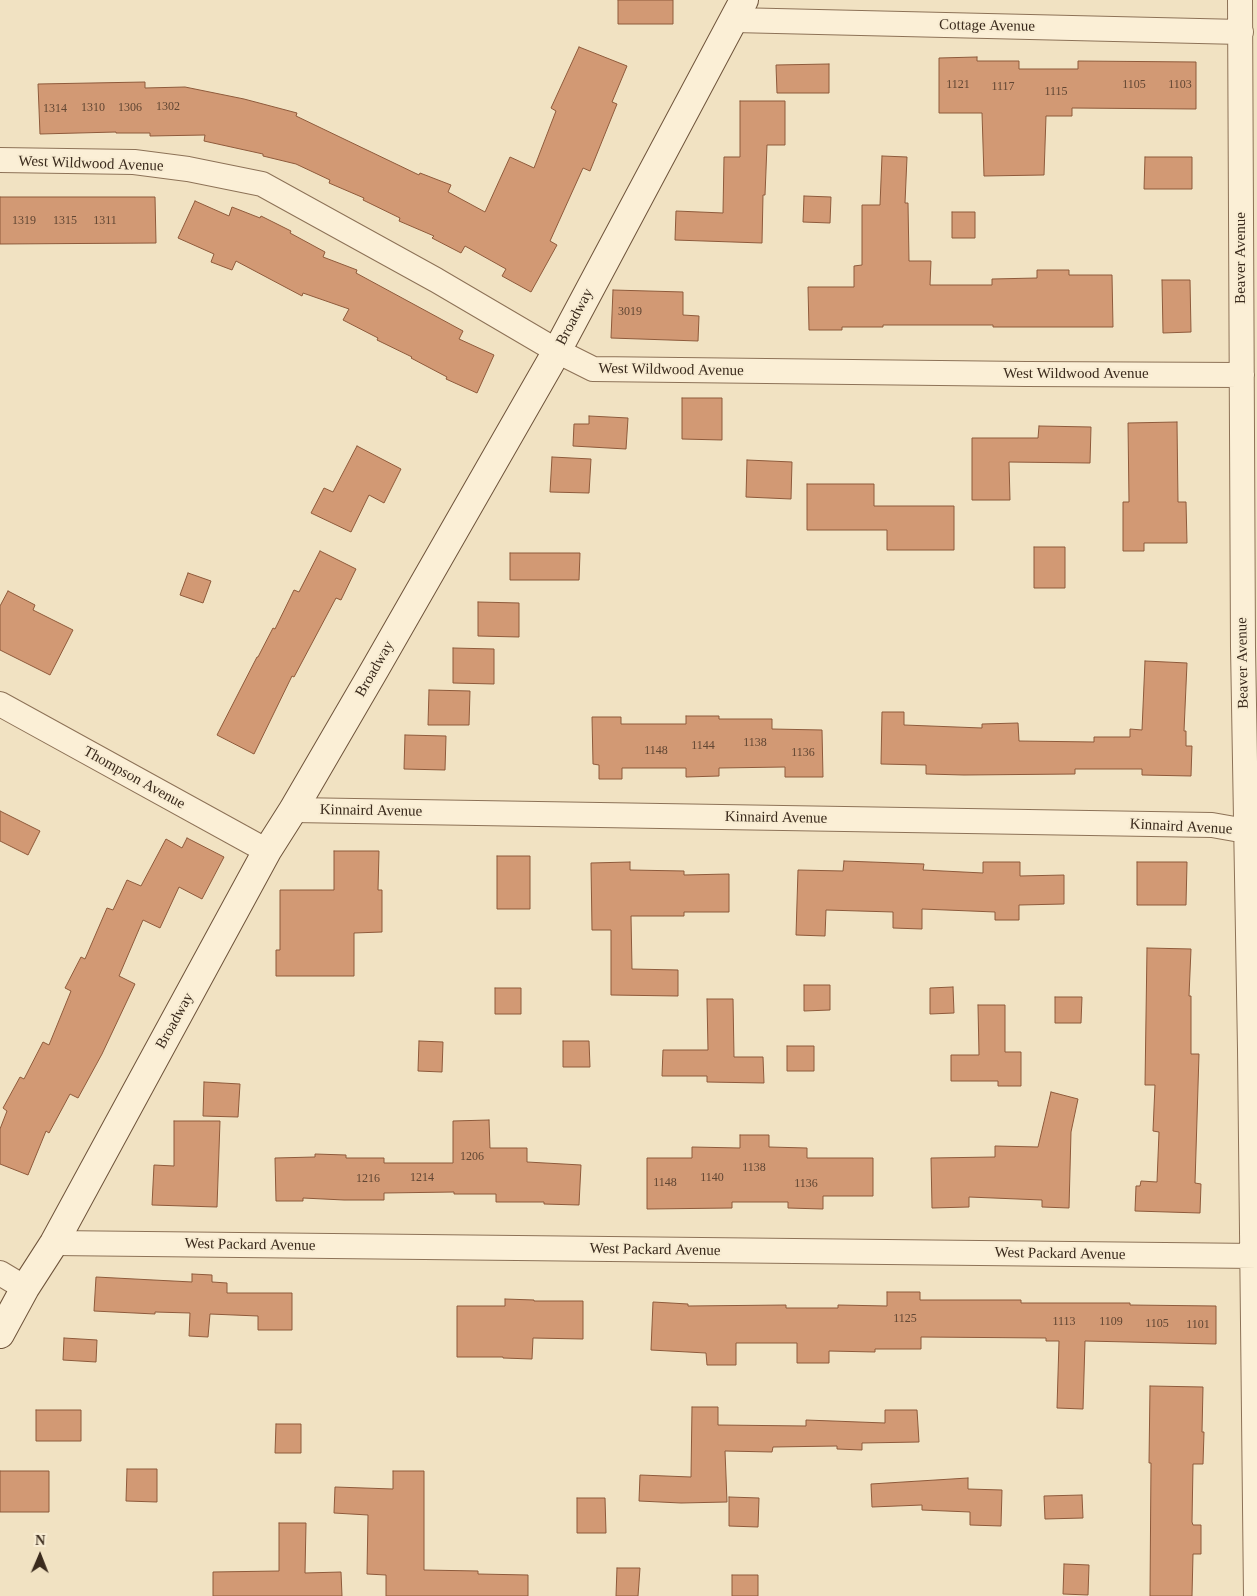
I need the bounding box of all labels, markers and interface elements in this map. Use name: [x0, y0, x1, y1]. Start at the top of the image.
street label: Cottage Avenue: [939, 16, 1035, 36]
house number: 1121: [946, 78, 970, 92]
house number: 1105: [1122, 78, 1146, 92]
house number: 1103: [1168, 78, 1192, 92]
house number: 1117: [991, 80, 1015, 94]
house number: 1115: [1044, 85, 1068, 99]
house number: 1302: [156, 100, 180, 114]
house number: 1310: [81, 101, 105, 115]
house number: 1306: [118, 101, 142, 115]
house number: 1314: [43, 102, 67, 116]
street label: West Wildwood Avenue: [18, 152, 164, 176]
street label: Beaver Avenue: [1232, 212, 1250, 304]
house number: 1319: [12, 214, 36, 228]
house number: 1315: [53, 214, 77, 228]
house number: 1311: [93, 214, 117, 228]
street label: Broadway: [553, 286, 597, 348]
house number: 3019: [618, 305, 642, 319]
street label: West Wildwood Avenue: [598, 360, 744, 380]
street label: West Wildwood Avenue: [1003, 365, 1149, 383]
street label: Beaver Avenue: [1233, 617, 1253, 709]
street label: Broadway: [352, 638, 398, 700]
house number: 1138: [743, 736, 767, 750]
house number: 1144: [691, 739, 715, 753]
street label: Thompson Avenue: [80, 743, 188, 813]
house number: 1148: [644, 744, 668, 758]
house number: 1136: [791, 746, 815, 760]
street label: Kinnaird Avenue: [320, 801, 422, 821]
street label: Kinnaird Avenue: [725, 808, 827, 828]
street label: Kinnaird Avenue: [1129, 815, 1233, 839]
street label: Broadway: [152, 990, 198, 1052]
house number: 1206: [460, 1150, 484, 1164]
house number: 1138: [742, 1161, 766, 1175]
house number: 1214: [410, 1171, 434, 1185]
house number: 1140: [700, 1171, 724, 1185]
house number: 1216: [356, 1172, 380, 1186]
house number: 1148: [653, 1176, 677, 1190]
house number: 1136: [794, 1177, 818, 1191]
street label: West Packard Avenue: [184, 1235, 316, 1255]
street label: West Packard Avenue: [589, 1240, 721, 1260]
street label: West Packard Avenue: [994, 1244, 1126, 1264]
house number: 1125: [893, 1312, 917, 1326]
house number: 1113: [1052, 1315, 1076, 1329]
house number: 1109: [1099, 1315, 1123, 1329]
house number: 1105: [1145, 1317, 1169, 1331]
house number: 1101: [1186, 1318, 1210, 1332]
north arrow: [15, 1531, 65, 1581]
text: N: [35, 1533, 45, 1548]

